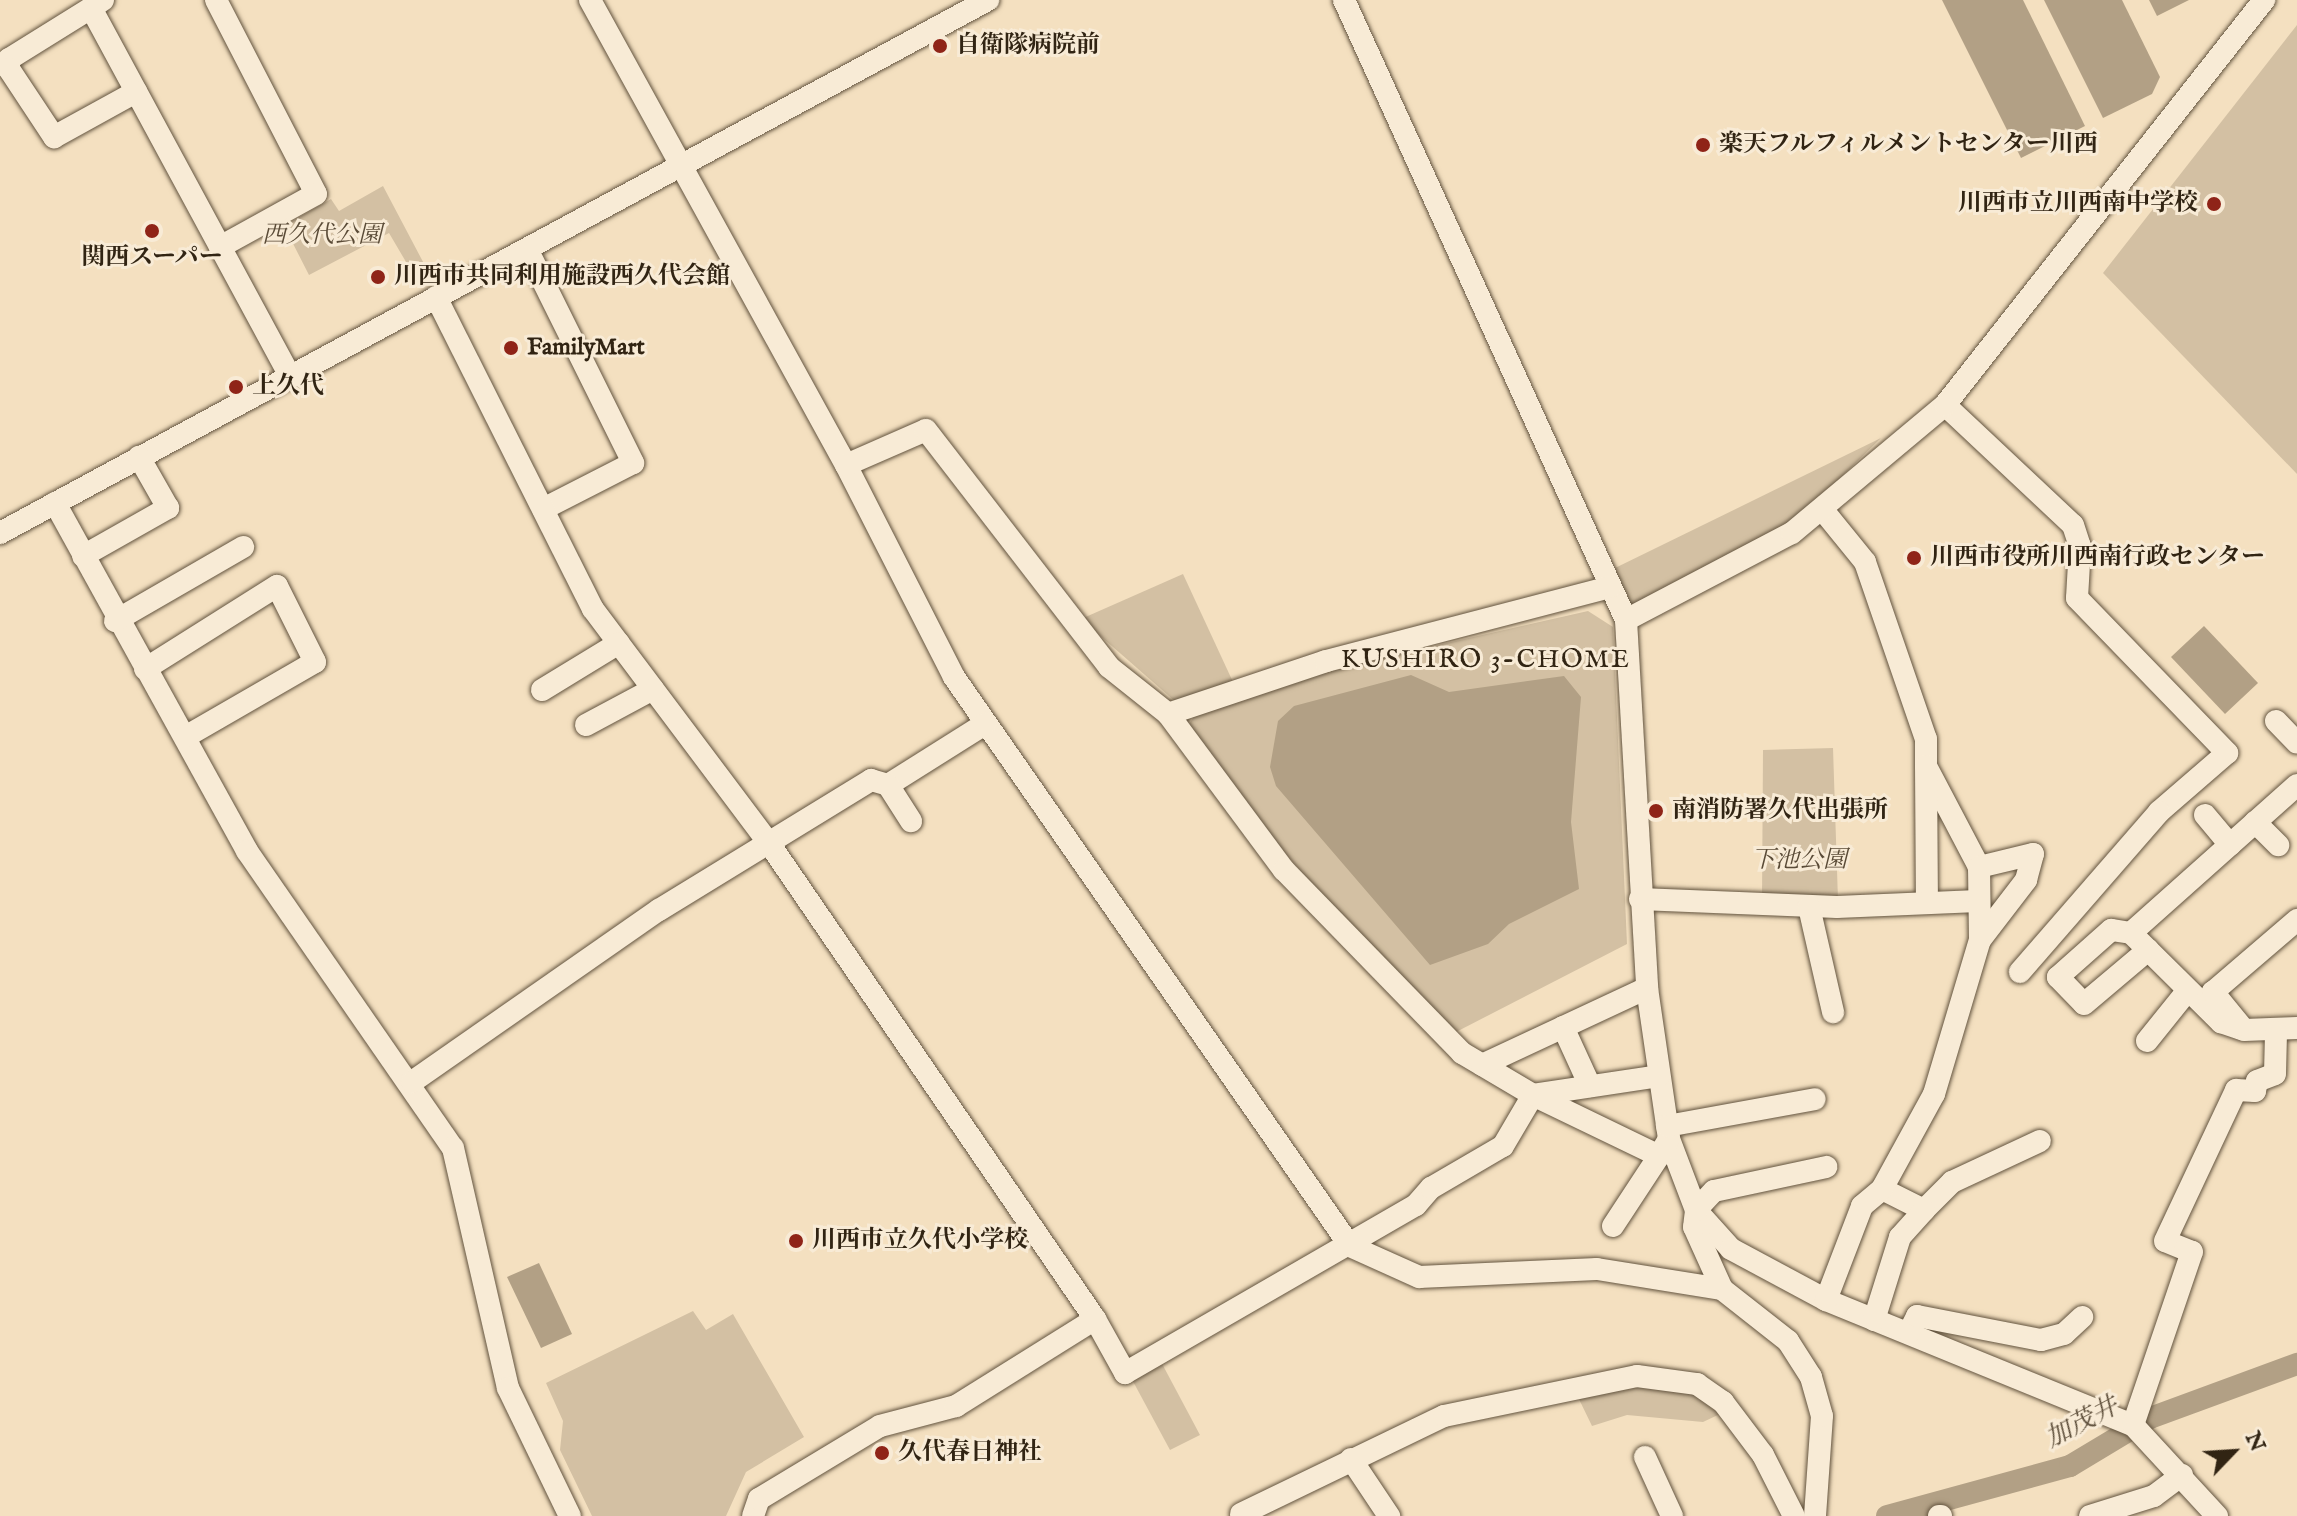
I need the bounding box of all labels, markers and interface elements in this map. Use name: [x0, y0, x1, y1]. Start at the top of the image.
place label: 自衛隊病院前: [956, 32, 1100, 60]
marker: 自衛隊病院前: [931, 37, 949, 55]
place label: 楽天フルフィルメントセンター川西: [1719, 131, 2103, 159]
marker: 楽天フルフィルメントセンター川西: [1694, 136, 1712, 154]
place label: 川西市立川西南中学校: [1958, 190, 2198, 218]
marker: 川西市立川西南中学校: [2205, 195, 2223, 213]
marker: 関西スーパー: [143, 222, 161, 240]
park label: 西久代公園: [262, 222, 382, 250]
place label: 関西スーパー: [81, 244, 223, 272]
place label: 川西市共同利用施設西久代会館: [394, 263, 730, 291]
marker: 川西市共同利用施設西久代会館: [369, 268, 387, 286]
place label: FamilyMart: [527, 334, 645, 362]
marker: FamilyMart: [502, 339, 520, 357]
place label: 上久代: [252, 373, 324, 401]
marker: 上久代: [227, 378, 245, 396]
place label: 川西市役所川西南行政センター: [1930, 544, 2266, 572]
marker: 川西市役所川西南行政センター: [1905, 549, 1923, 567]
district label: KUSHIRO 3-CHOME: [1341, 644, 1631, 676]
place label: 南消防署久代出張所: [1672, 797, 1888, 825]
marker: 南消防署久代出張所: [1647, 802, 1665, 820]
park label: 下池公園: [1751, 847, 1847, 875]
place label: 川西市立久代小学校: [812, 1227, 1028, 1255]
marker: 川西市立久代小学校: [787, 1232, 805, 1250]
water label: 加茂井: [2040, 1391, 2124, 1455]
north arrow: [2193, 1412, 2273, 1492]
text: N: [2238, 1427, 2271, 1456]
place label: 久代春日神社: [898, 1439, 1042, 1467]
marker: 久代春日神社: [873, 1444, 891, 1462]

